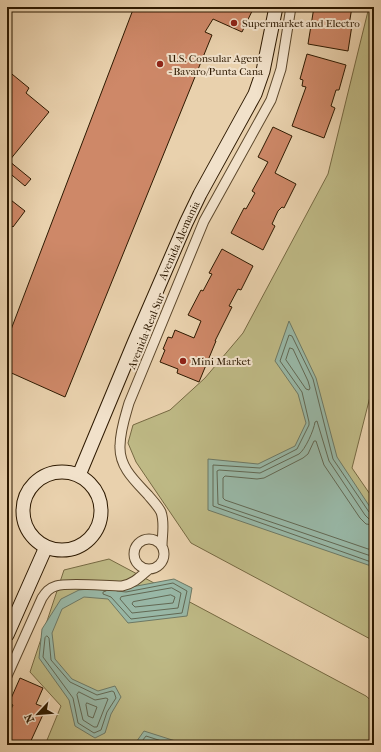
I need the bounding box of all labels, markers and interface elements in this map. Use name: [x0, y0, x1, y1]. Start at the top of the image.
place label: Supermarket and Electro: [242, 17, 360, 30]
marker: Supermarket and Electro: [229, 18, 239, 28]
place label: U.S. Consular Agent - Bavaro/Punta Cana: [168, 52, 264, 78]
marker: U.S. Consular Agent - Bavaro/Punta Cana: [155, 59, 165, 69]
street label: Avenida Alemania: [156, 198, 203, 283]
street label: Avenida Real Sur: [125, 291, 168, 372]
place label: Mini Market: [191, 355, 251, 368]
marker: Mini Market: [178, 356, 188, 366]
north arrow: [18, 694, 58, 734]
text: N: [22, 711, 37, 725]

